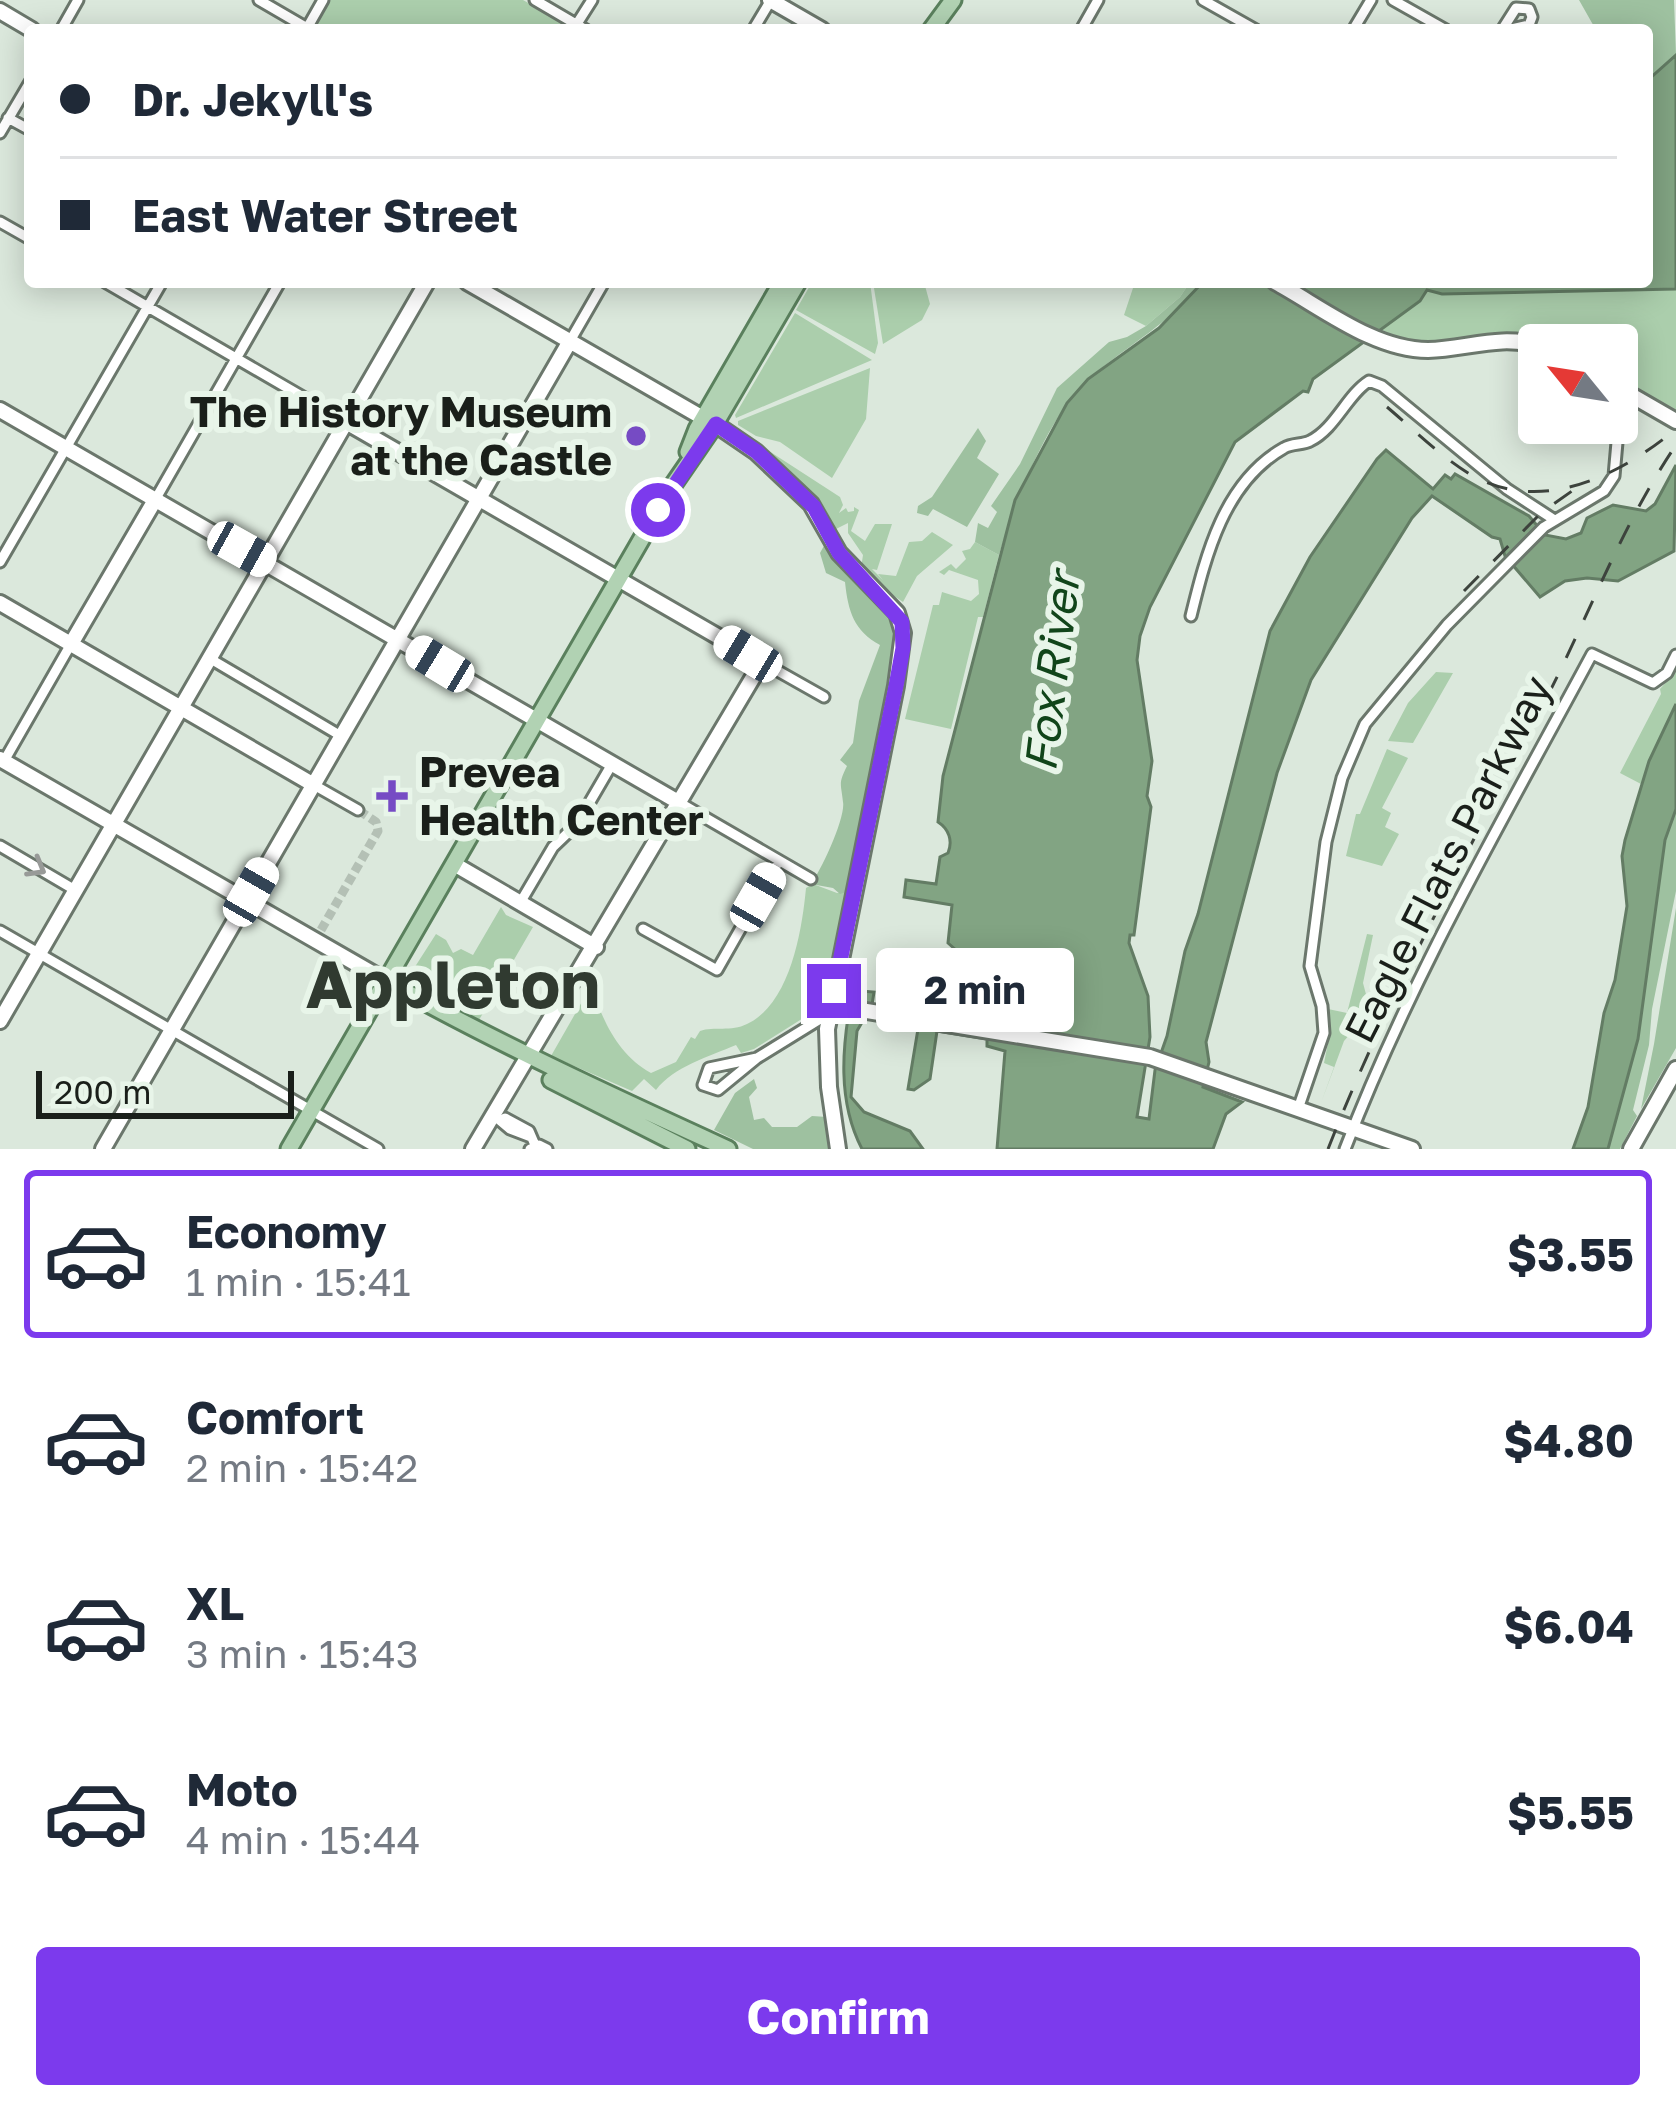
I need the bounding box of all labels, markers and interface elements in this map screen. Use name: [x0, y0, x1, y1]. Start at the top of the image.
text: Dr. Jekyll's: [132, 72, 373, 126]
text: East Water Street: [132, 188, 518, 242]
north arrow: [1518, 324, 1638, 444]
map controls: [1518, 324, 1638, 444]
place label: The History Museum at the Castle: [190, 386, 612, 484]
marker: The History Museum at the Castle: [623, 423, 649, 449]
route start: [631, 483, 685, 537]
car: [202, 516, 282, 582]
water label: Fox River: [1012, 564, 1091, 774]
car: [708, 620, 788, 688]
car: [400, 630, 480, 698]
street label: Eagle Flats Parkway: [1333, 667, 1561, 1050]
place label: Prevea Health Center: [419, 746, 704, 844]
marker: Prevea Health Center: [376, 780, 408, 812]
car: [217, 852, 285, 932]
one-way arrow: [24, 854, 46, 877]
car: [724, 857, 792, 937]
district label: Appleton: [306, 943, 600, 1023]
callout: 2 min: [876, 949, 1074, 1033]
route end: [807, 964, 861, 1018]
text: 2 min: [924, 966, 1026, 1013]
scale bar: [36, 1065, 294, 1118]
text: 200 m: [54, 1072, 152, 1111]
icon: car: [42, 1200, 150, 1308]
text: Economy: [186, 1204, 387, 1258]
text: $3.55: [1507, 1227, 1634, 1281]
text: 1 min · 15:41: [186, 1258, 411, 1305]
icon: car: [42, 1386, 150, 1494]
text: Comfort: [186, 1390, 364, 1444]
text: $4.80: [1503, 1413, 1634, 1467]
text: 2 min · 15:42: [186, 1444, 418, 1491]
icon: car: [42, 1572, 150, 1680]
text: XL: [186, 1576, 244, 1630]
text: $6.04: [1503, 1599, 1634, 1653]
text: 3 min · 15:43: [186, 1630, 419, 1677]
icon: car: [42, 1758, 150, 1866]
text: Moto: [186, 1762, 298, 1816]
text: $5.55: [1507, 1785, 1634, 1839]
text: 4 min · 15:44: [186, 1816, 421, 1863]
button: Confirm: [36, 1947, 1640, 2085]

